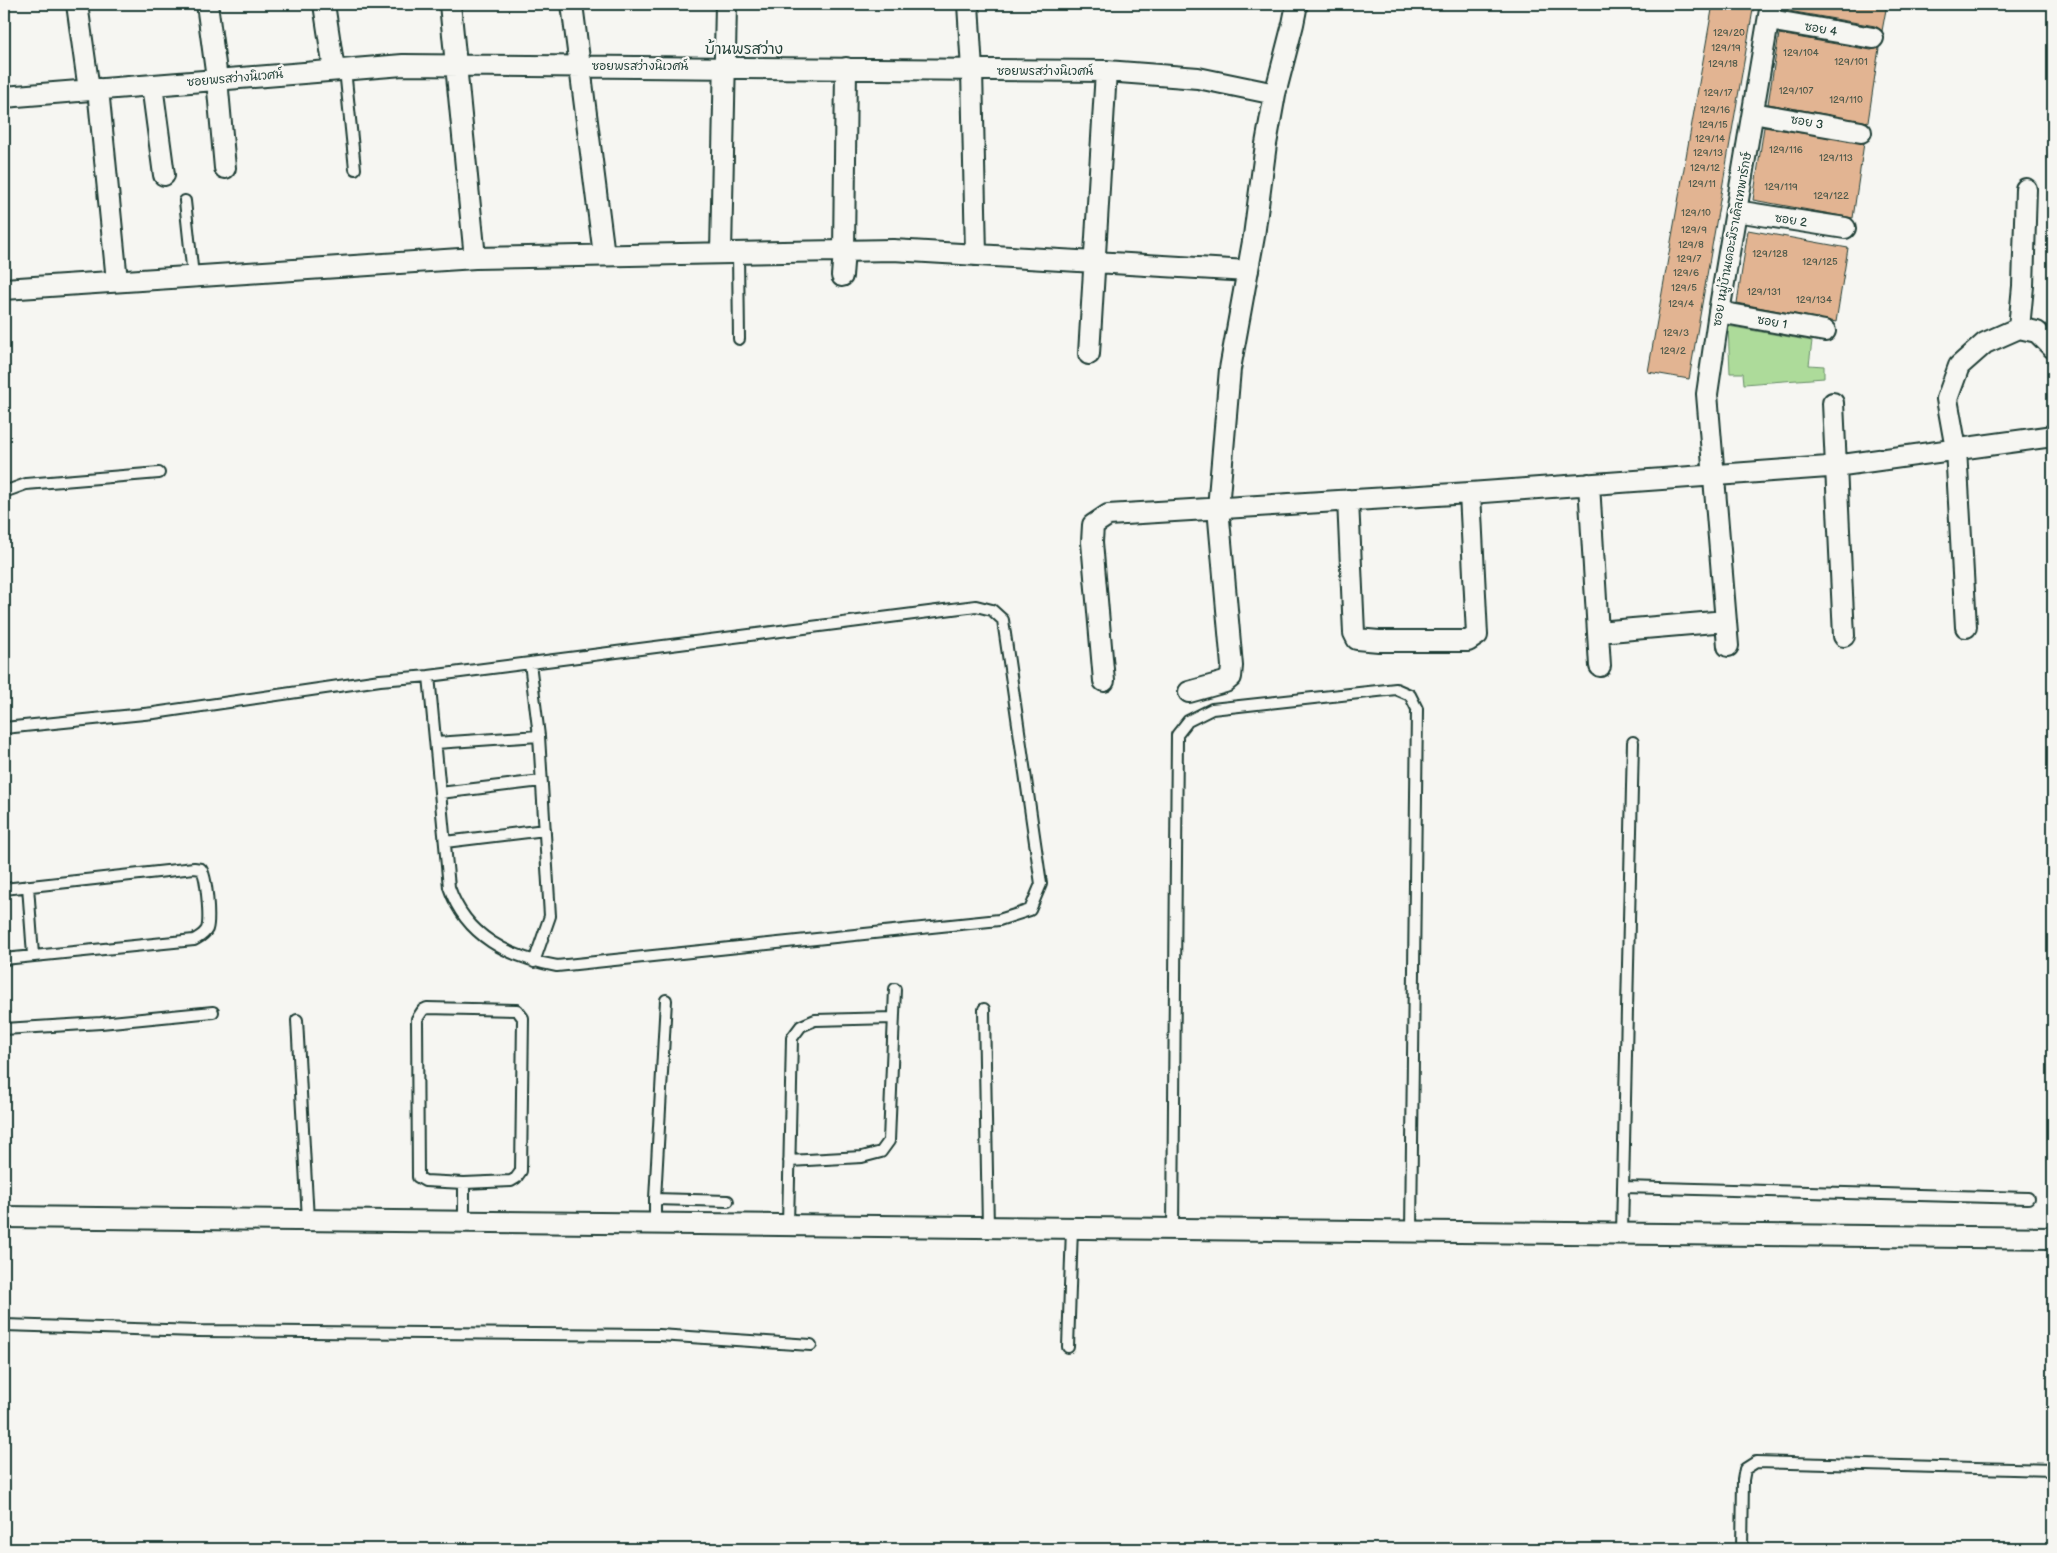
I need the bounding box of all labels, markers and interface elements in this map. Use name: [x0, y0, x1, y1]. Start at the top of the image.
street label: ซอย 4: [1803, 19, 1839, 40]
house number: 129/20: [1713, 27, 1745, 39]
district label: บ้านพรสว่าง: [705, 39, 783, 59]
house number: 129/19: [1711, 42, 1741, 54]
house number: 129/104: [1783, 47, 1819, 59]
house number: 129/101: [1834, 56, 1868, 68]
street label: ซอยพรสว่างนิเวศน์: [592, 58, 688, 74]
house number: 129/18: [1708, 58, 1738, 70]
street label: ซอยพรสว่างนิเวศน์: [997, 63, 1093, 79]
street label: ซอยพรสว่างนิเวศน์: [186, 66, 284, 90]
house number: 129/107: [1779, 85, 1813, 97]
house number: 129/17: [1704, 87, 1733, 99]
house number: 129/110: [1829, 94, 1863, 106]
house number: 129/16: [1700, 104, 1730, 116]
street label: ซอย 3: [1789, 112, 1824, 133]
house number: 129/15: [1698, 119, 1728, 131]
house number: 129/14: [1695, 133, 1725, 145]
house number: 129/116: [1769, 144, 1803, 156]
house number: 129/13: [1693, 147, 1723, 159]
street label: ซอย หมู่บ้านเดอะมิราเคิลเทพารักษ์: [1709, 149, 1756, 328]
house number: 129/113: [1819, 152, 1853, 164]
house number: 129/12: [1690, 162, 1720, 174]
house number: 129/11: [1688, 178, 1716, 190]
house number: 129/119: [1764, 181, 1798, 193]
house number: 129/122: [1813, 190, 1849, 202]
house number: 129/10: [1681, 207, 1711, 219]
street label: ซอย 2: [1774, 211, 1808, 230]
house number: 129/9: [1681, 224, 1707, 236]
house number: 129/8: [1678, 239, 1704, 251]
house number: 129/128: [1752, 248, 1788, 260]
house number: 129/7: [1677, 253, 1702, 265]
house number: 129/125: [1802, 256, 1838, 268]
house number: 129/6: [1673, 267, 1699, 279]
house number: 129/5: [1671, 282, 1697, 294]
house number: 129/131: [1747, 286, 1781, 298]
house number: 129/134: [1796, 294, 1832, 306]
house number: 129/4: [1668, 298, 1694, 310]
street label: ซอย 1: [1756, 312, 1788, 333]
house number: 129/3: [1663, 327, 1689, 339]
house number: 129/2: [1660, 345, 1686, 357]

